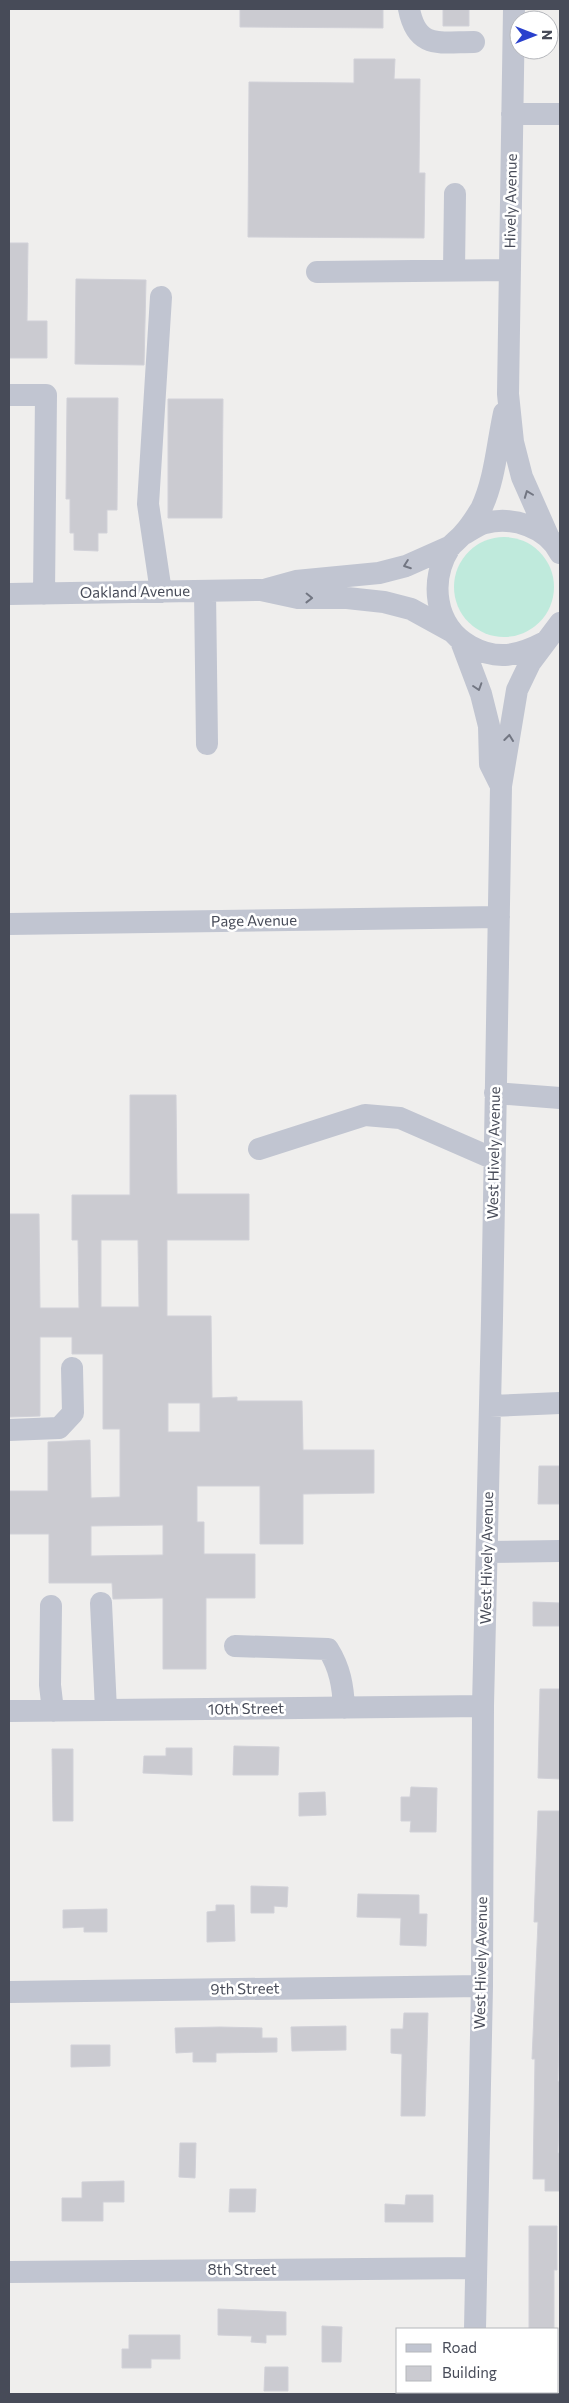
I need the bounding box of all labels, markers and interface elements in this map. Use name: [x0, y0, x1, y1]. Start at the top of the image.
north arrow: [509, 10, 559, 60]
text: N: [539, 30, 556, 40]
street label: Hively Avenue: [500, 153, 520, 249]
one-way arrow: [524, 491, 534, 499]
one-way arrow: [403, 559, 411, 569]
street label: Oakland Avenue: [80, 581, 190, 601]
one-way arrow: [306, 593, 313, 603]
one-way arrow: [472, 682, 482, 690]
one-way arrow: [503, 734, 514, 742]
street label: Page Avenue: [211, 910, 297, 930]
street label: West Hively Avenue: [483, 1086, 503, 1220]
street label: West Hively Avenue: [476, 1491, 496, 1625]
street label: 10th Street: [208, 1698, 284, 1718]
street label: West Hively Avenue: [470, 1896, 490, 2030]
street label: 9th Street: [210, 1978, 280, 1998]
street label: 8th Street: [207, 2260, 277, 2278]
legend: [396, 2328, 559, 2393]
text: Road: [442, 2338, 477, 2356]
text: Building: [442, 2363, 497, 2381]

